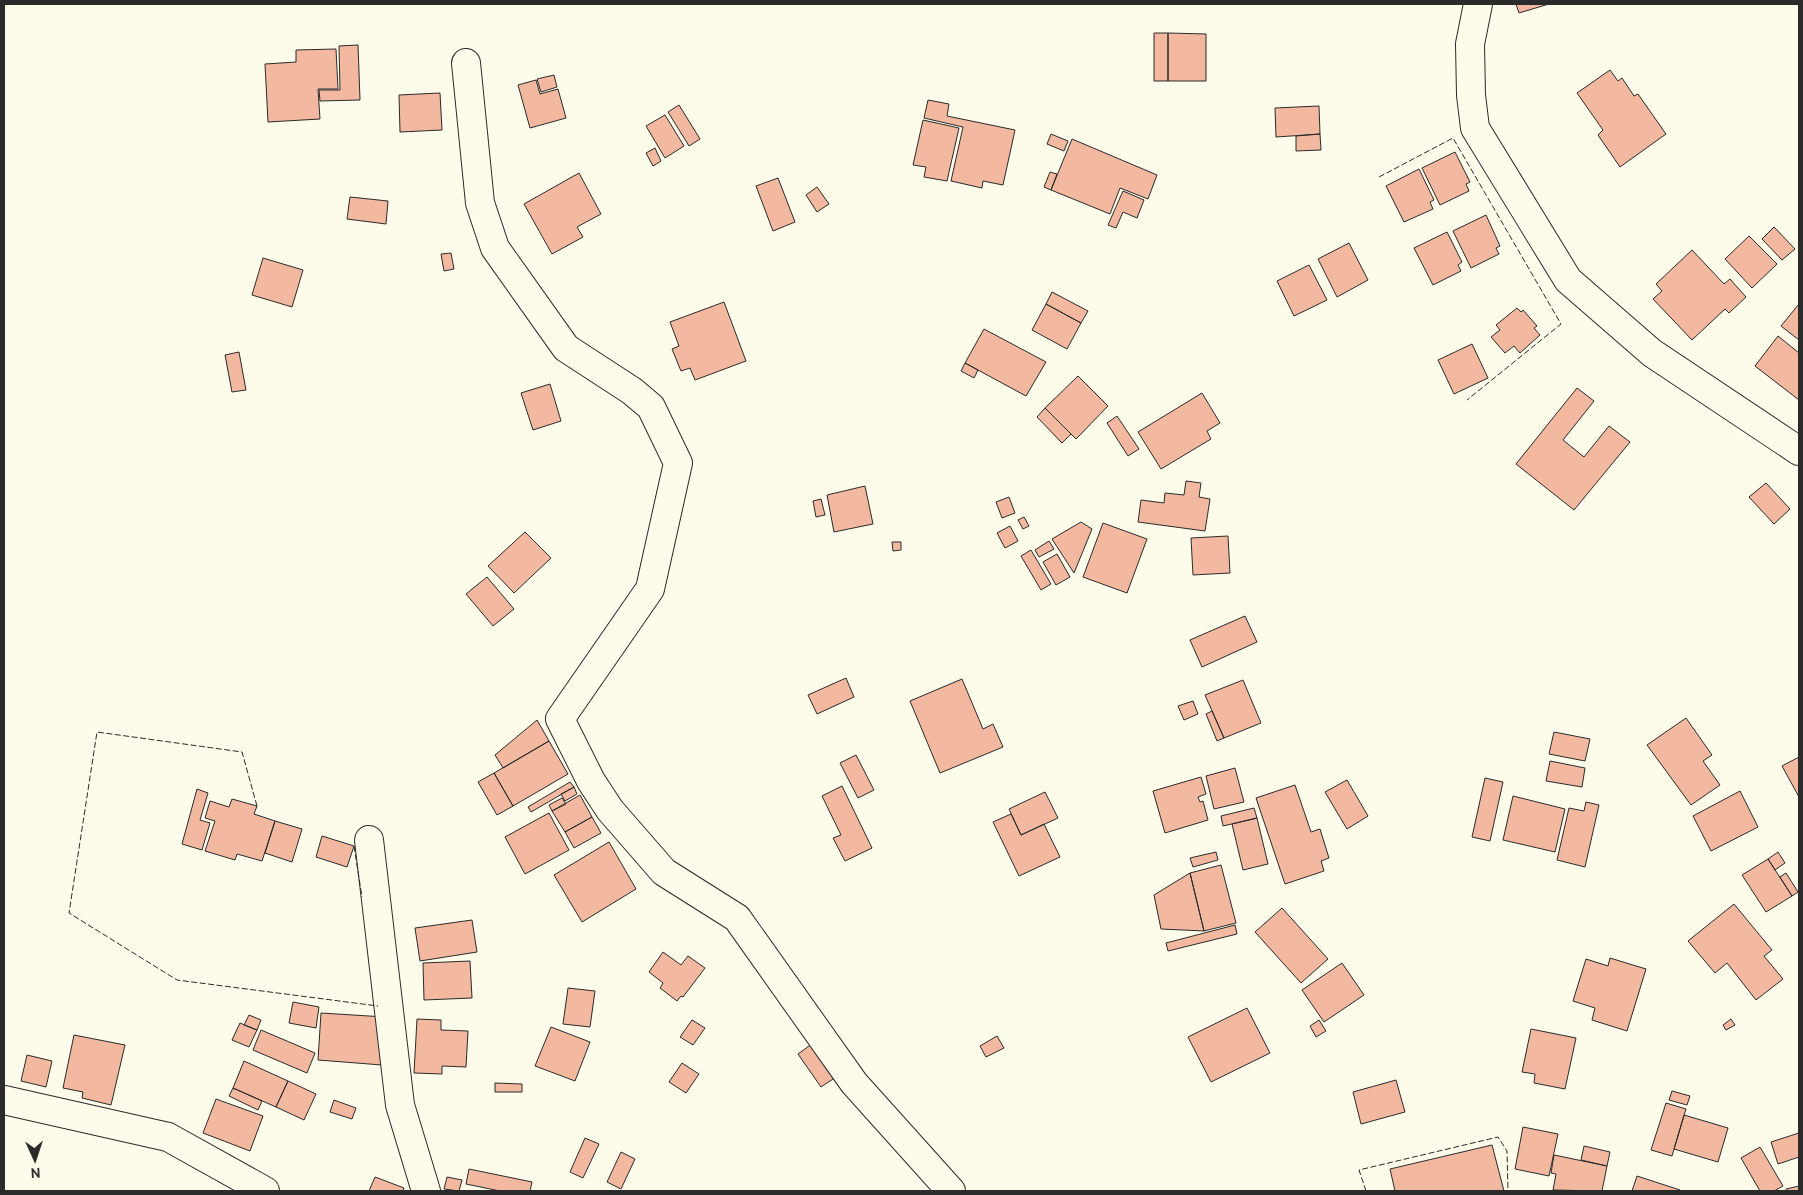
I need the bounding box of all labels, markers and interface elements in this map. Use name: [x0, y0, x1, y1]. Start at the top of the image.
north arrow: [10, 1135, 60, 1185]
text: N: [30, 1164, 41, 1182]

